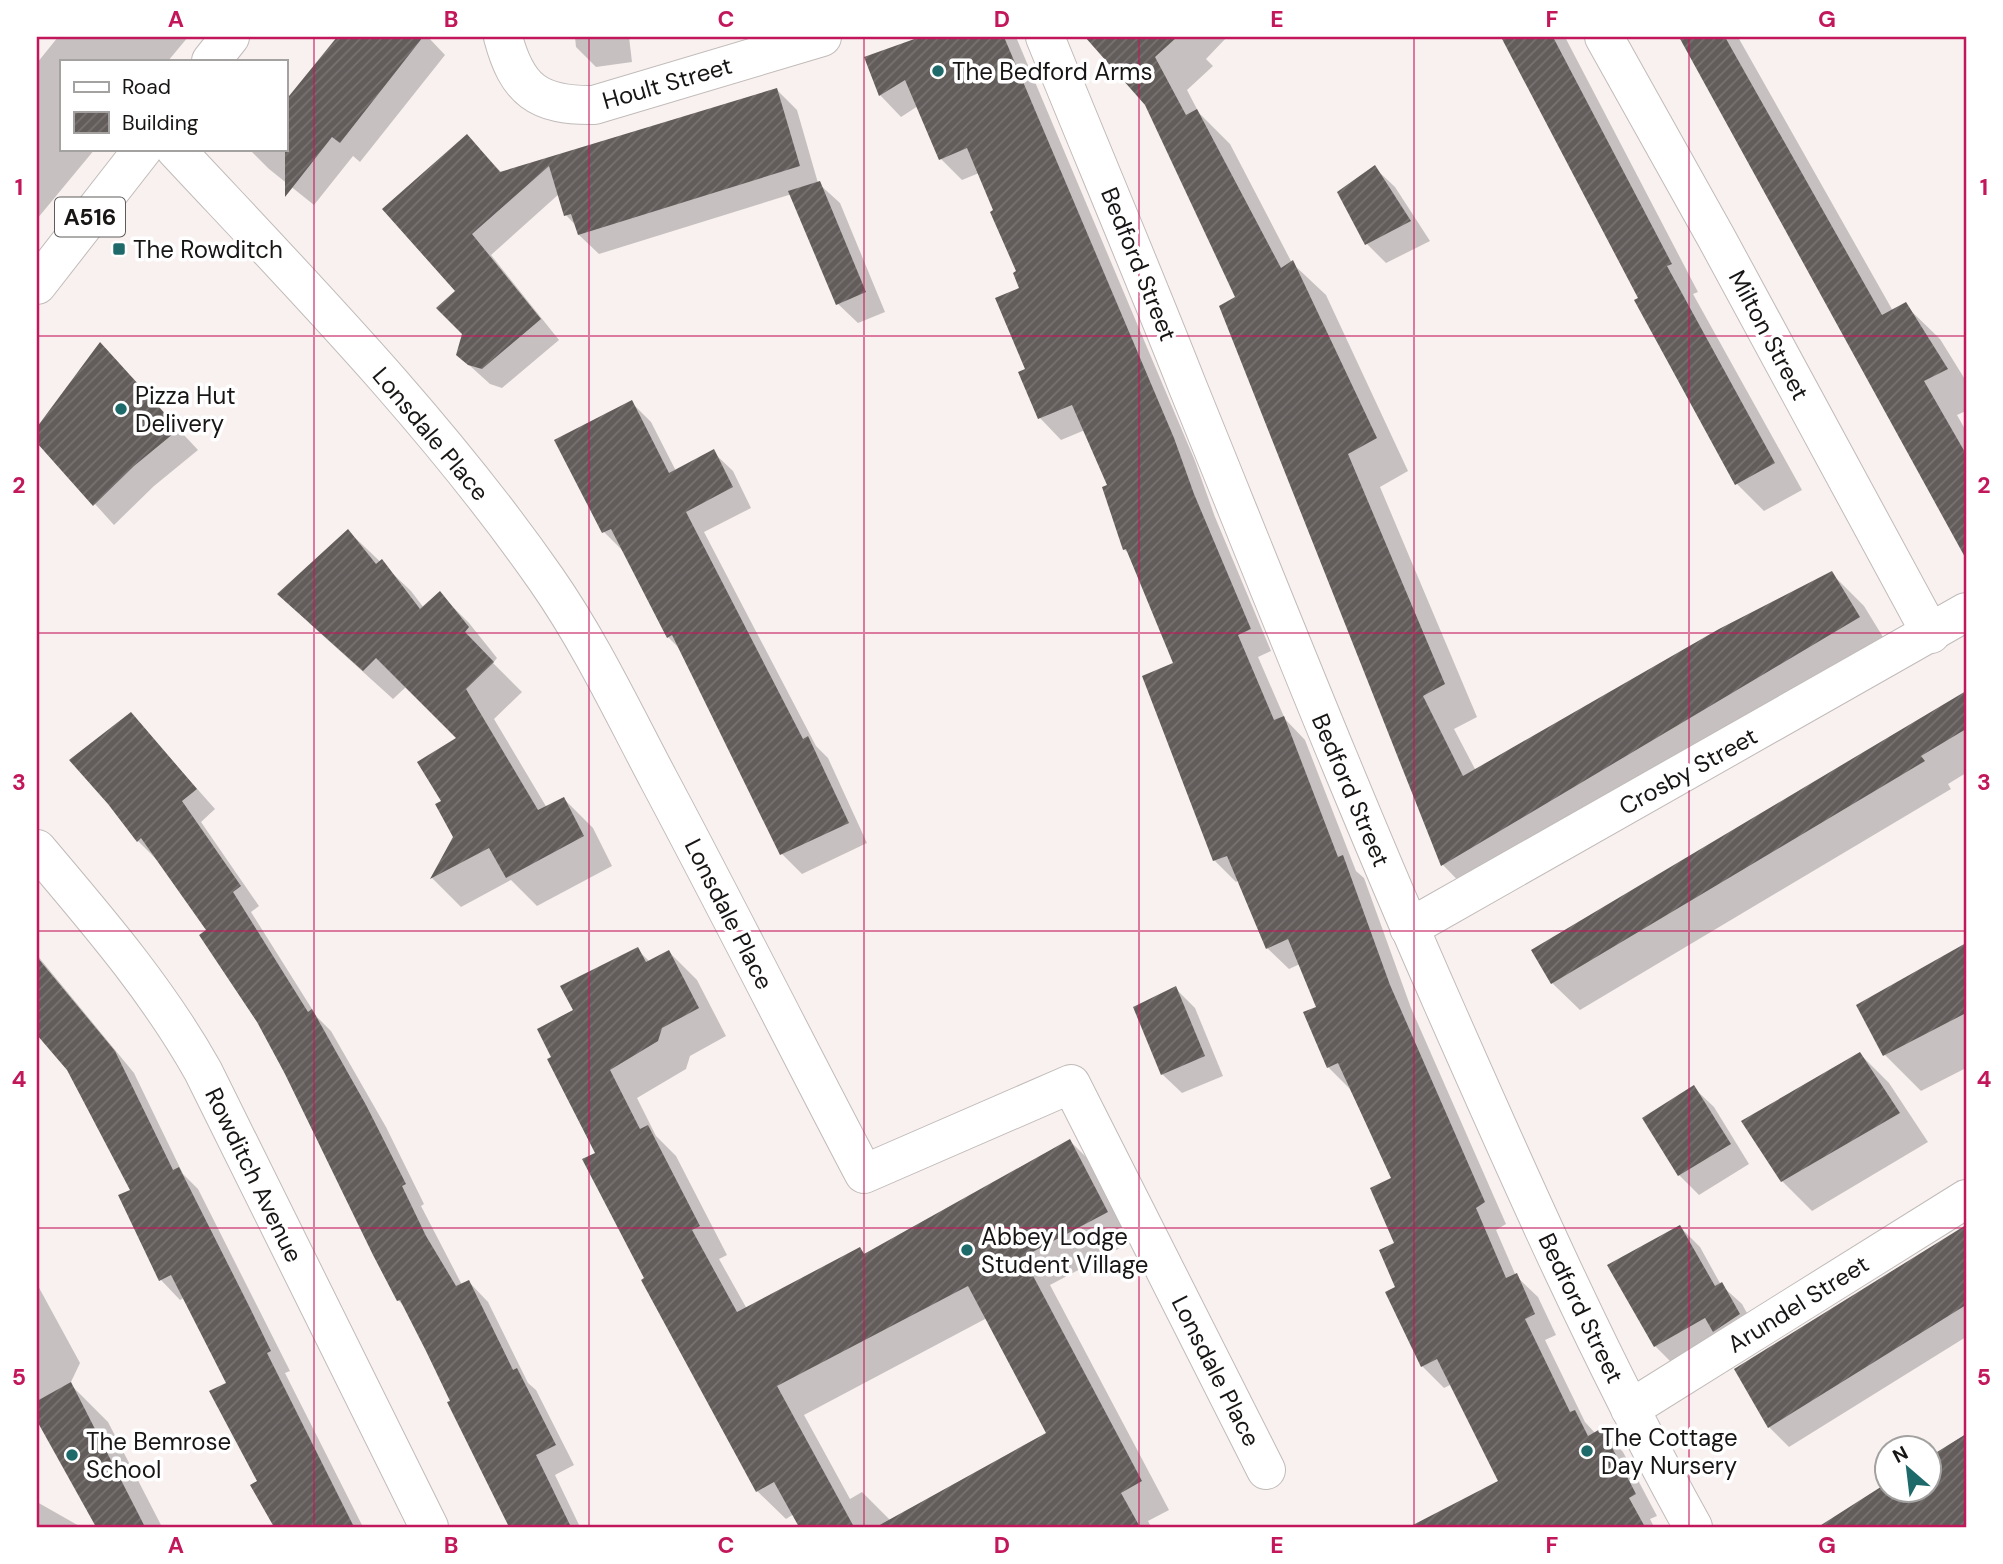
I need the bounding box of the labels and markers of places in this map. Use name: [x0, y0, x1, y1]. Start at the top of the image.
place label: The Bedford Arms: [952, 56, 1152, 87]
marker: The Bedford Arms: [930, 63, 946, 79]
place label: The Rowditch: [133, 234, 283, 265]
marker: The Rowditch: [111, 241, 127, 257]
place label: Pizza Hut Delivery: [135, 380, 236, 439]
marker: Pizza Hut Delivery: [113, 401, 129, 417]
place label: Abbey Lodge Student Village: [981, 1221, 1148, 1280]
marker: Abbey Lodge Student Village: [959, 1242, 975, 1258]
place label: The Cottage Day Nursery: [1601, 1422, 1738, 1481]
place label: The Bemrose School: [86, 1426, 231, 1485]
marker: The Cottage Day Nursery: [1579, 1443, 1595, 1459]
marker: The Bemrose School: [64, 1447, 80, 1463]

